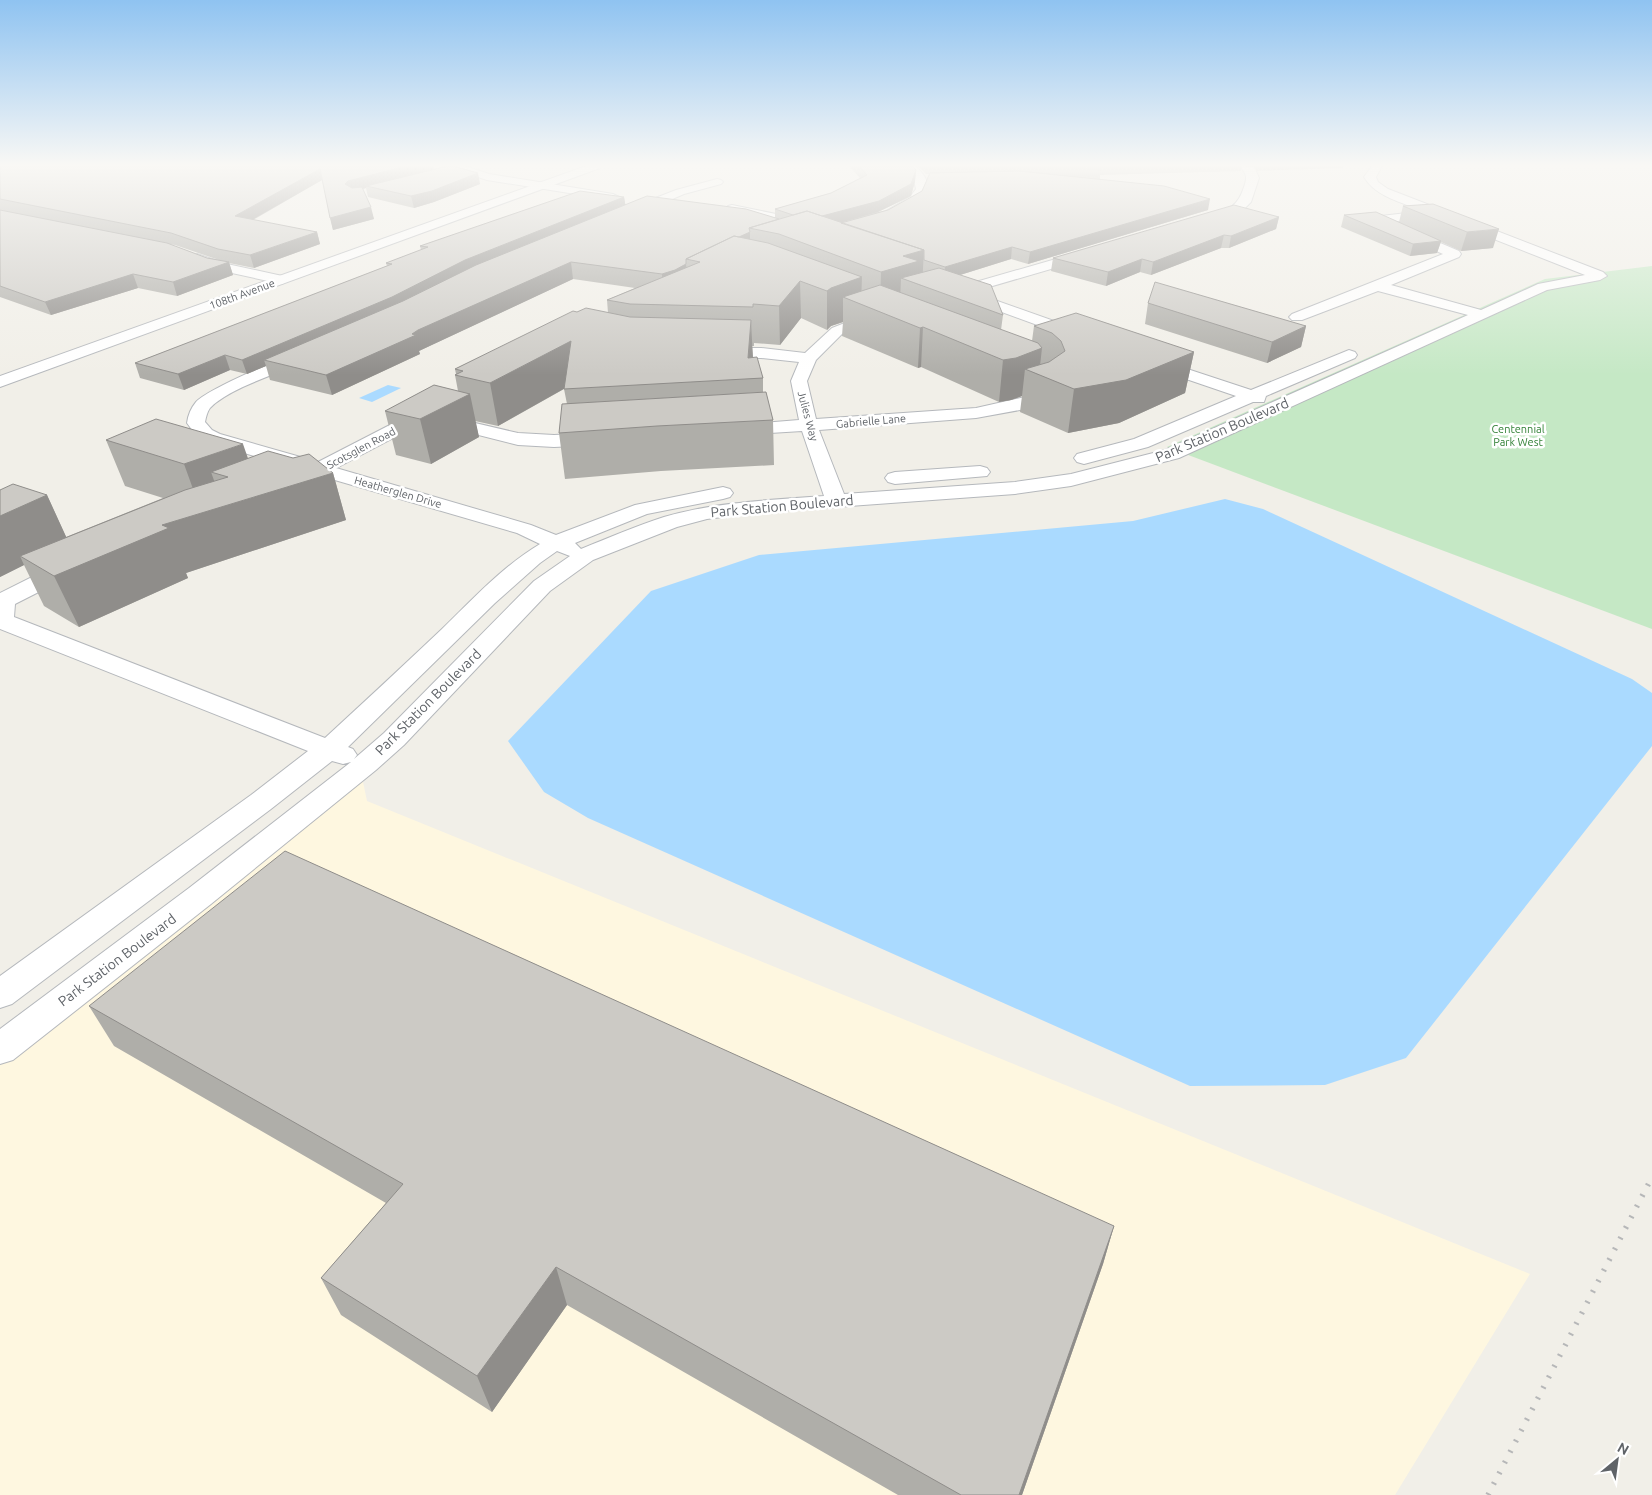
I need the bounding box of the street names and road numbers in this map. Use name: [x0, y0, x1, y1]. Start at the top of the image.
street label: 108th Avenue: [208, 277, 276, 311]
street label: Julies Way: [796, 390, 821, 443]
street label: Park Station Boulevard: [1153, 395, 1291, 465]
street label: Gabrielle Lane: [835, 412, 907, 430]
street label: Scotsglen Road: [325, 425, 397, 471]
street label: Heatherglen Drive: [353, 474, 443, 510]
street label: Park Station Boulevard: [710, 492, 854, 520]
street label: Park Station Boulevard: [372, 646, 484, 758]
street label: Park Station Boulevard: [55, 910, 179, 1010]

